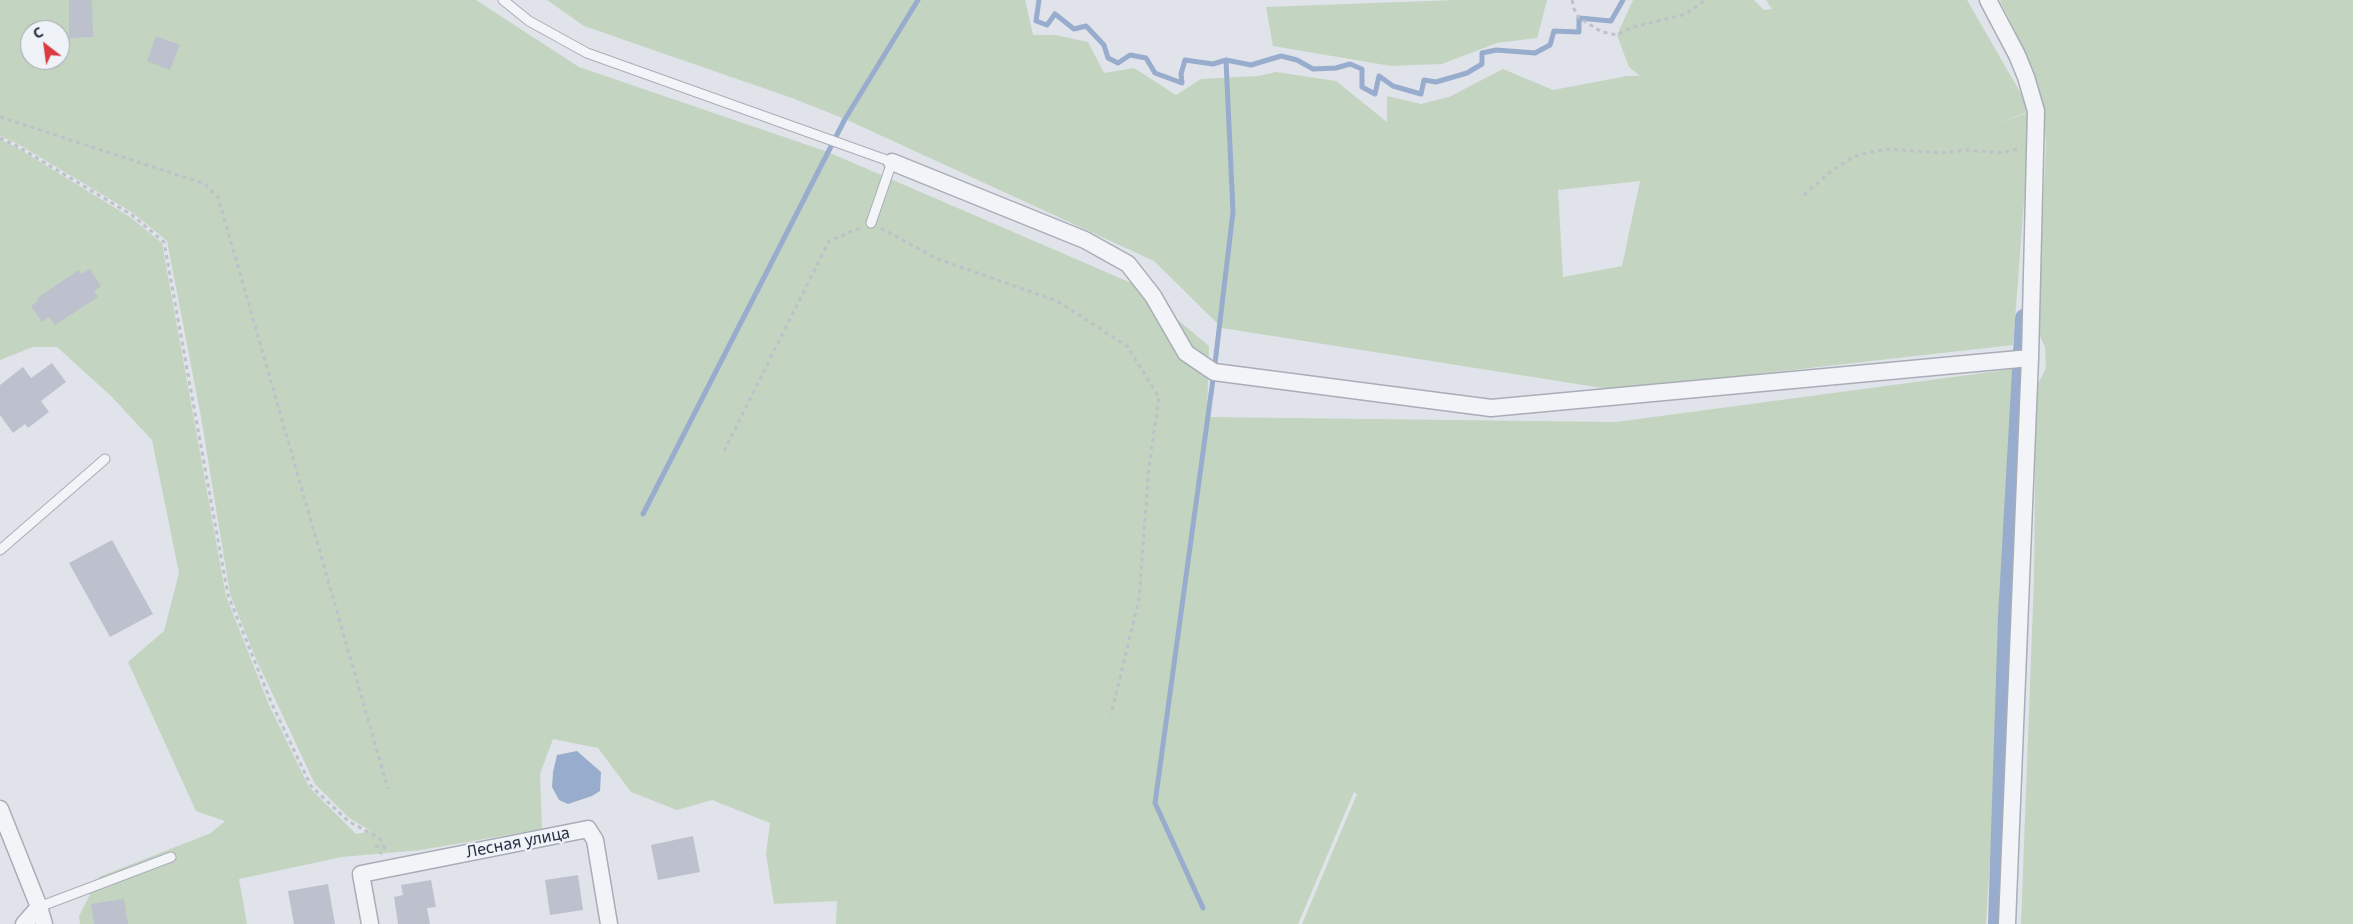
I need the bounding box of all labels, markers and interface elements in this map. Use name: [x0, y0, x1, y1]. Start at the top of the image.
north arrow: [20, 20, 70, 70]
text: С: [29, 22, 46, 43]
street label: Лесная улица: [464, 824, 572, 862]

